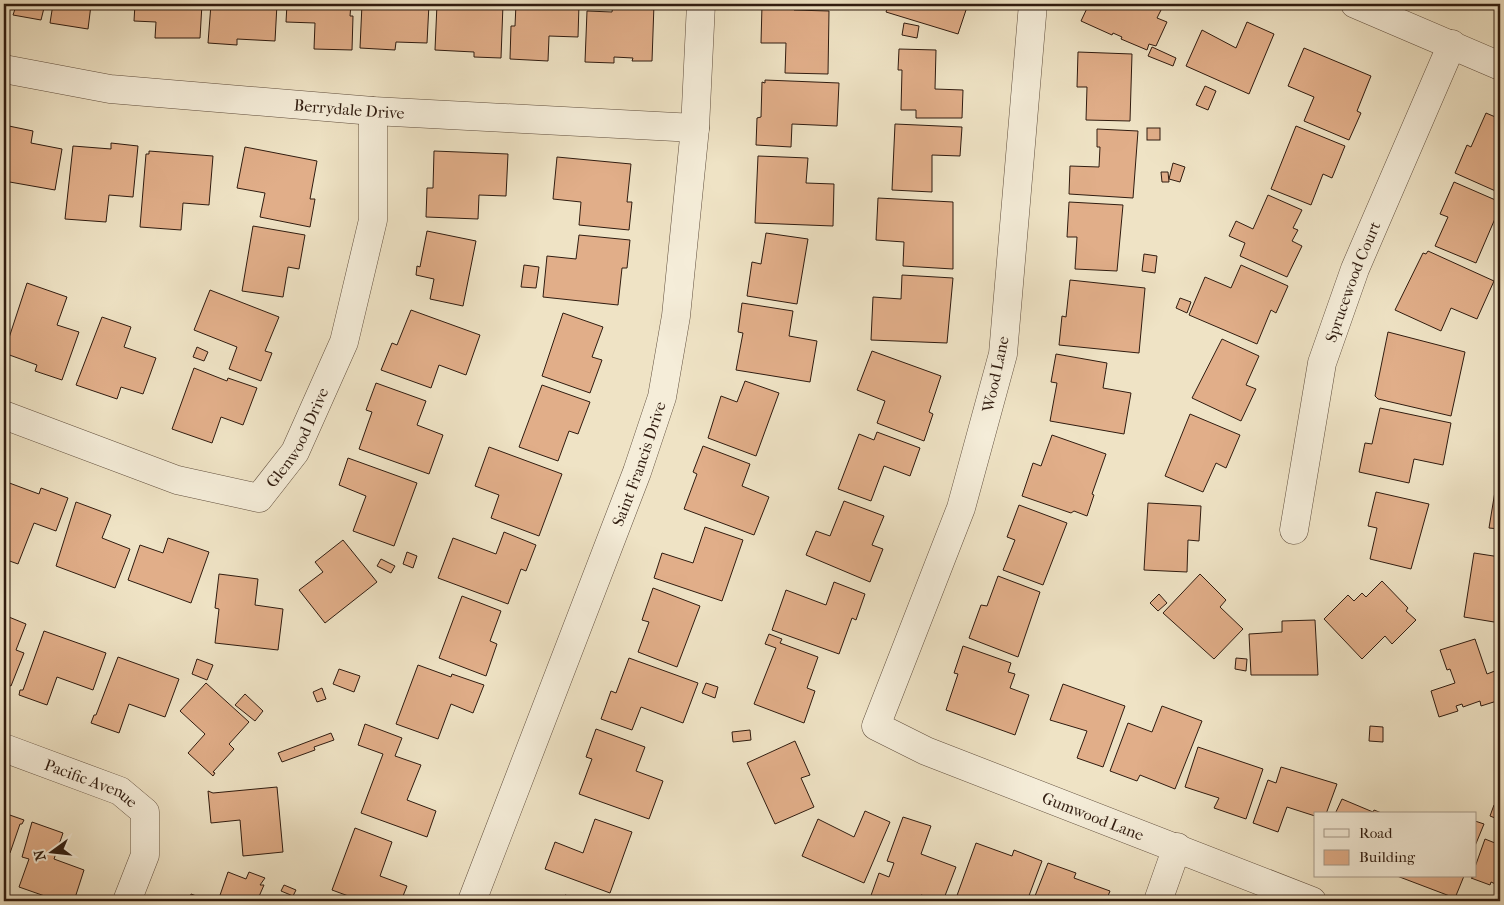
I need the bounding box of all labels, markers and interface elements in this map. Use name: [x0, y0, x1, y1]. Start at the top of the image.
street label: Berrydale Drive: [293, 95, 405, 123]
street label: Sprucewood Court: [1321, 218, 1385, 345]
street label: Wood Lane: [978, 334, 1013, 415]
street label: Glenwood Drive: [262, 385, 333, 491]
street label: Saint Francis Drive: [608, 399, 670, 529]
street label: Pacific Avenue: [42, 755, 141, 812]
street label: Gumwood Lane: [1039, 788, 1147, 845]
legend: [1314, 812, 1476, 878]
text: Road: [1359, 824, 1393, 842]
north arrow: [28, 828, 78, 878]
text: N: [30, 848, 50, 863]
text: Building: [1359, 848, 1416, 866]

